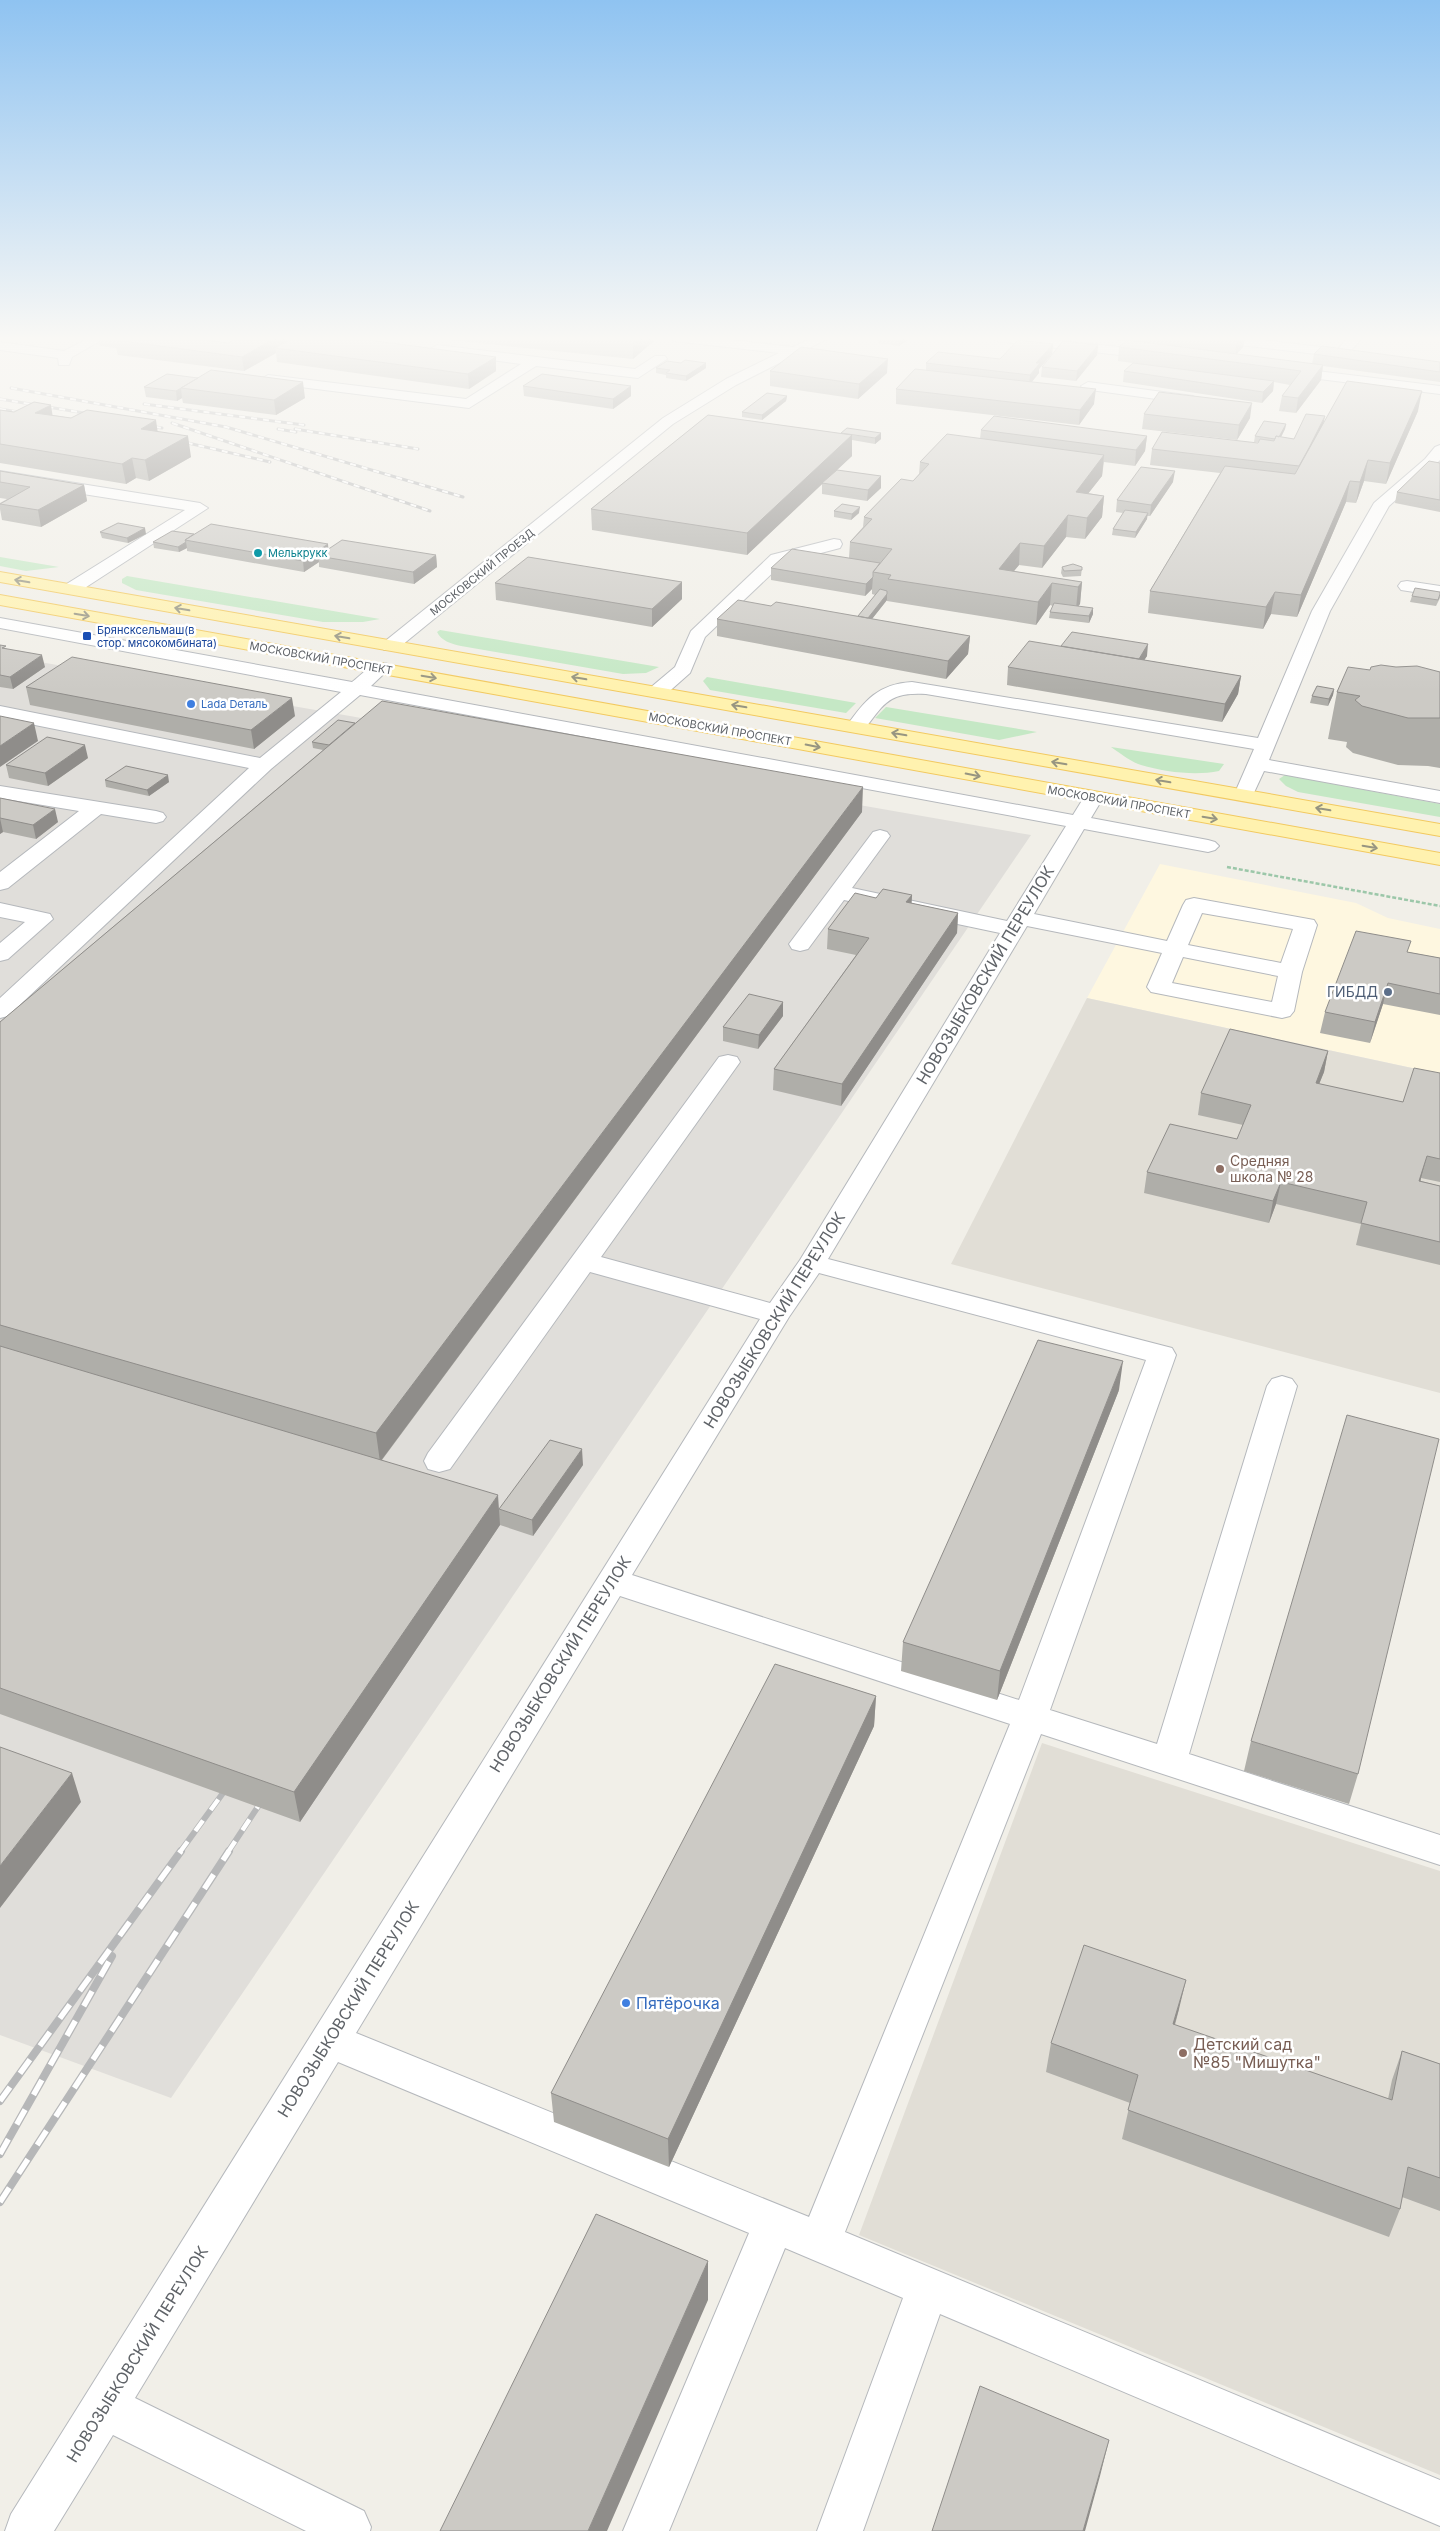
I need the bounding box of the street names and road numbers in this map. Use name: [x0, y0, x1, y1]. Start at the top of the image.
street label: МОСКОВСКИЙ ПРОЕЗД: [427, 526, 537, 618]
street label: МОСКОВСКИЙ ПРОСПЕКТ: [248, 639, 394, 677]
street label: МОСКОВСКИЙ ПРОСПЕКТ: [647, 710, 793, 748]
street label: МОСКОВСКИЙ ПРОСПЕКТ: [1046, 783, 1192, 821]
street label: НОВОЗЫБКОВСКИЙ ПЕРЕУЛОК: [912, 862, 1058, 1088]
street label: НОВОЗЫБКОВСКИЙ ПЕРЕУЛОК: [699, 1208, 849, 1432]
street label: НОВОЗЫБКОВСКИЙ ПЕРЕУЛОК: [485, 1552, 635, 1776]
street label: НОВОЗЫБКОВСКИЙ ПЕРЕУЛОК: [273, 1897, 423, 2121]
street label: НОВОЗЫБКОВСКИЙ ПЕРЕУЛОК: [62, 2242, 212, 2466]

